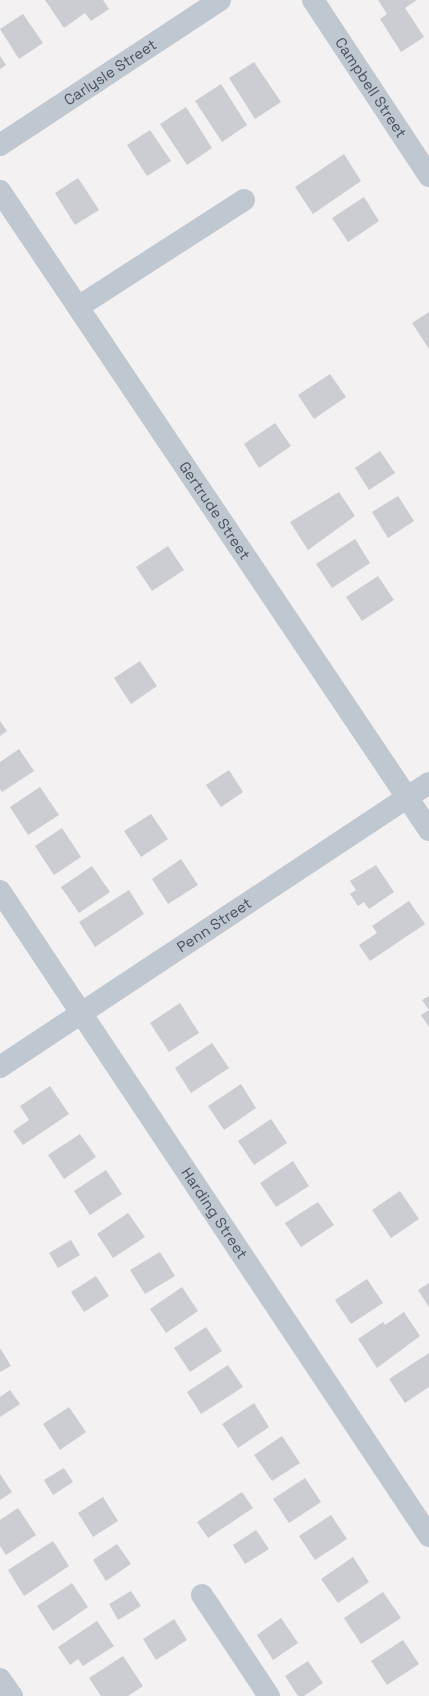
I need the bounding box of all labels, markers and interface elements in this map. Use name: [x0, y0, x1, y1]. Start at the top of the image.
street label: Campbell Street: [331, 34, 411, 141]
street label: Carlysle Street: [60, 35, 160, 109]
street label: Gertrude Street: [175, 458, 255, 563]
street label: Penn Street: [173, 893, 255, 956]
street label: Harding Street: [178, 1164, 252, 1262]

